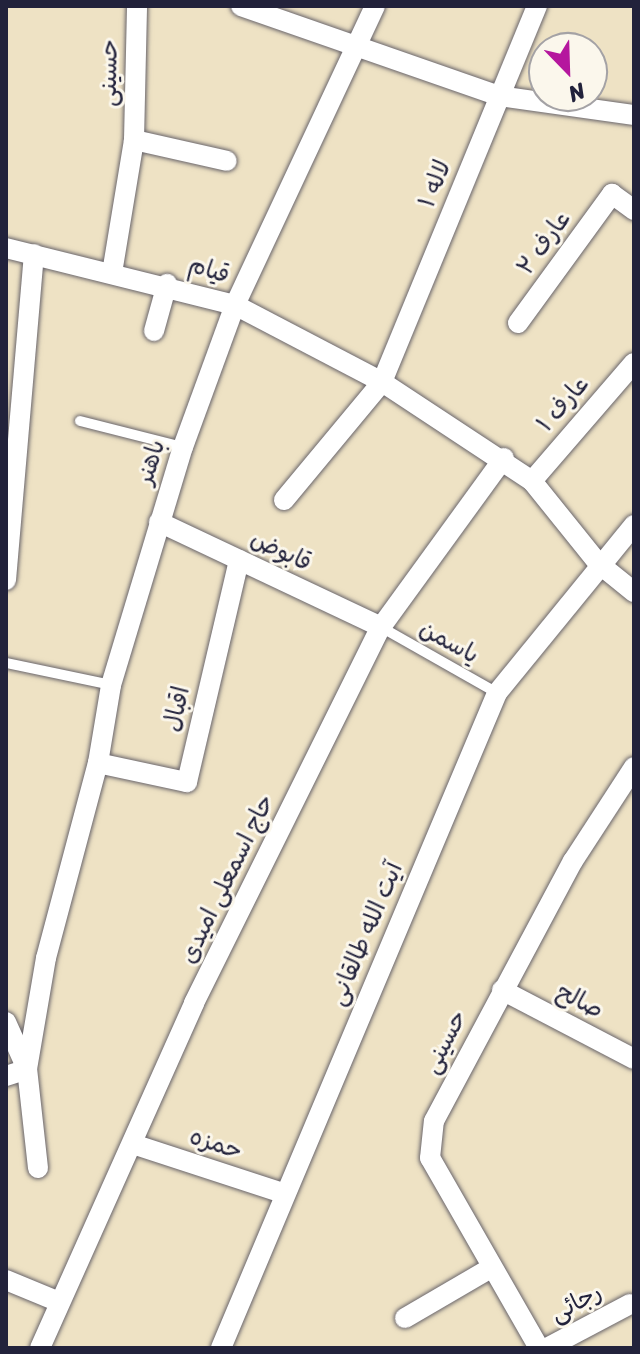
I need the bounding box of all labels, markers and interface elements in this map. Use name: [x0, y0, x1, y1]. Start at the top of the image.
north arrow: [528, 32, 608, 112]
street label: حسینی: [94, 39, 124, 107]
text: N: [562, 72, 591, 114]
street label: لاله ۱: [413, 156, 457, 212]
street label: عارف ۲: [511, 205, 577, 281]
street label: قیام: [185, 250, 233, 290]
street label: عارف ۱: [531, 370, 595, 438]
street label: باهنر: [130, 436, 172, 488]
street label: قابوض: [246, 524, 316, 578]
street label: یاسمن: [414, 614, 484, 670]
street label: اقبال: [158, 683, 196, 735]
street label: حاج اسمعلی امیدی: [174, 790, 280, 968]
street label: آیت الله طالقانی: [323, 858, 409, 1010]
street label: صالح: [552, 977, 608, 1025]
street label: حسینی: [417, 1005, 473, 1079]
street label: حمزه: [186, 1122, 246, 1166]
street label: رجائی: [545, 1278, 607, 1328]

